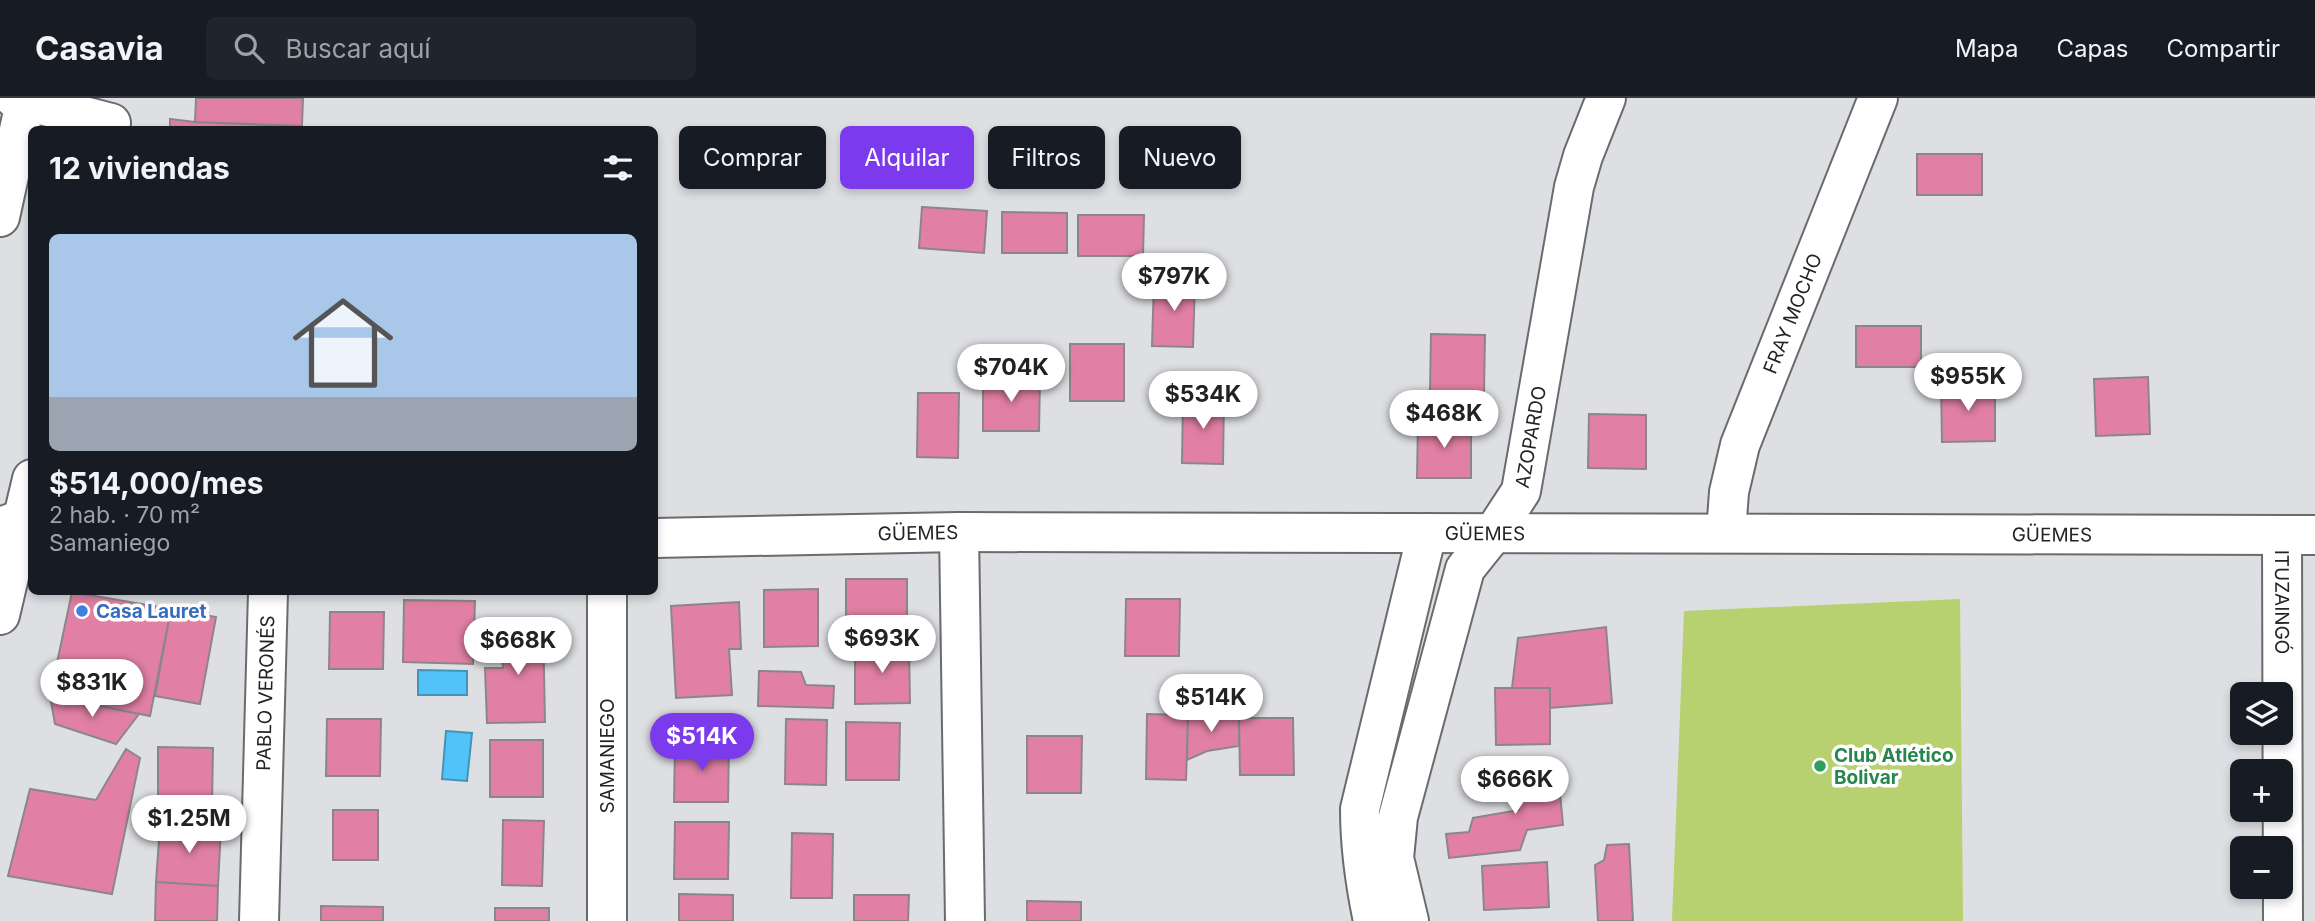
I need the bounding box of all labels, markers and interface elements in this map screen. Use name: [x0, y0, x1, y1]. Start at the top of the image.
search box: [206, 17, 696, 80]
text: Casavia: [35, 28, 164, 68]
icon: search: [230, 29, 268, 67]
text: Buscar aquí: [286, 33, 431, 64]
text: Mapa: [1955, 34, 2018, 63]
text: Capas: [2056, 34, 2129, 63]
text: Compartir: [2167, 34, 2280, 63]
chip: Comprar: [679, 126, 826, 189]
chip: Alquilar: [840, 126, 974, 189]
chip: Filtros: [988, 126, 1105, 189]
chip: Nuevo: [1119, 126, 1241, 189]
icon: filters: [599, 149, 637, 187]
text: 12 viviendas: [49, 150, 230, 186]
street label: FRAY MOCHO: [1759, 250, 1827, 377]
pin: $797K: [1125, 254, 1223, 313]
text: $797K: [1138, 262, 1210, 290]
icon: home: [280, 280, 406, 406]
pin: $704K: [962, 344, 1060, 404]
text: $704K: [973, 353, 1049, 381]
pin: $955K: [1919, 354, 2017, 413]
text: $955K: [1930, 362, 2006, 390]
pin: $534K: [1154, 372, 1252, 431]
text: $534K: [1165, 380, 1241, 408]
street label: AZOPARDO: [1511, 384, 1551, 490]
pin: $468K: [1395, 390, 1493, 450]
text: $468K: [1405, 399, 1483, 427]
text: $514,000/mes: [49, 465, 264, 501]
text: 2 hab. · 70 m²: [49, 501, 200, 529]
street label: GÜEMES: [877, 521, 958, 546]
street label: GÜEMES: [1445, 522, 1525, 545]
street label: GÜEMES: [2012, 523, 2092, 547]
text: Samaniego: [49, 529, 170, 557]
street label: ITUZAINGÓ: [2270, 550, 2293, 654]
place label: Casa Lauret: [96, 600, 206, 623]
marker: Casa Lauret: [74, 603, 90, 619]
street label: PABLO VERONÉS: [252, 615, 279, 771]
pin: $693K: [833, 616, 931, 675]
pin: $668K: [469, 618, 567, 677]
text: $693K: [844, 624, 920, 652]
text: $668K: [480, 626, 556, 654]
pin: $831K: [43, 660, 141, 719]
text: $831K: [56, 668, 128, 696]
pin: $514K: [1162, 674, 1260, 734]
map controls: [2230, 682, 2293, 899]
button: layers: [2230, 682, 2293, 745]
text: $514K: [1175, 683, 1247, 711]
street label: SAMANIEGO: [596, 698, 619, 814]
pin: $514K: [653, 714, 751, 773]
text: $514K: [666, 722, 738, 750]
place label: Club Atlético Bolivar: [1834, 744, 1954, 789]
pin: $666K: [1466, 756, 1564, 816]
marker: Club Atlético Bolivar: [1812, 758, 1828, 774]
button: +: [2230, 759, 2293, 822]
text: $666K: [1477, 765, 1553, 793]
pin: $1.25M: [132, 796, 246, 855]
text: $1.25M: [147, 804, 231, 832]
button: −: [2230, 836, 2293, 899]

